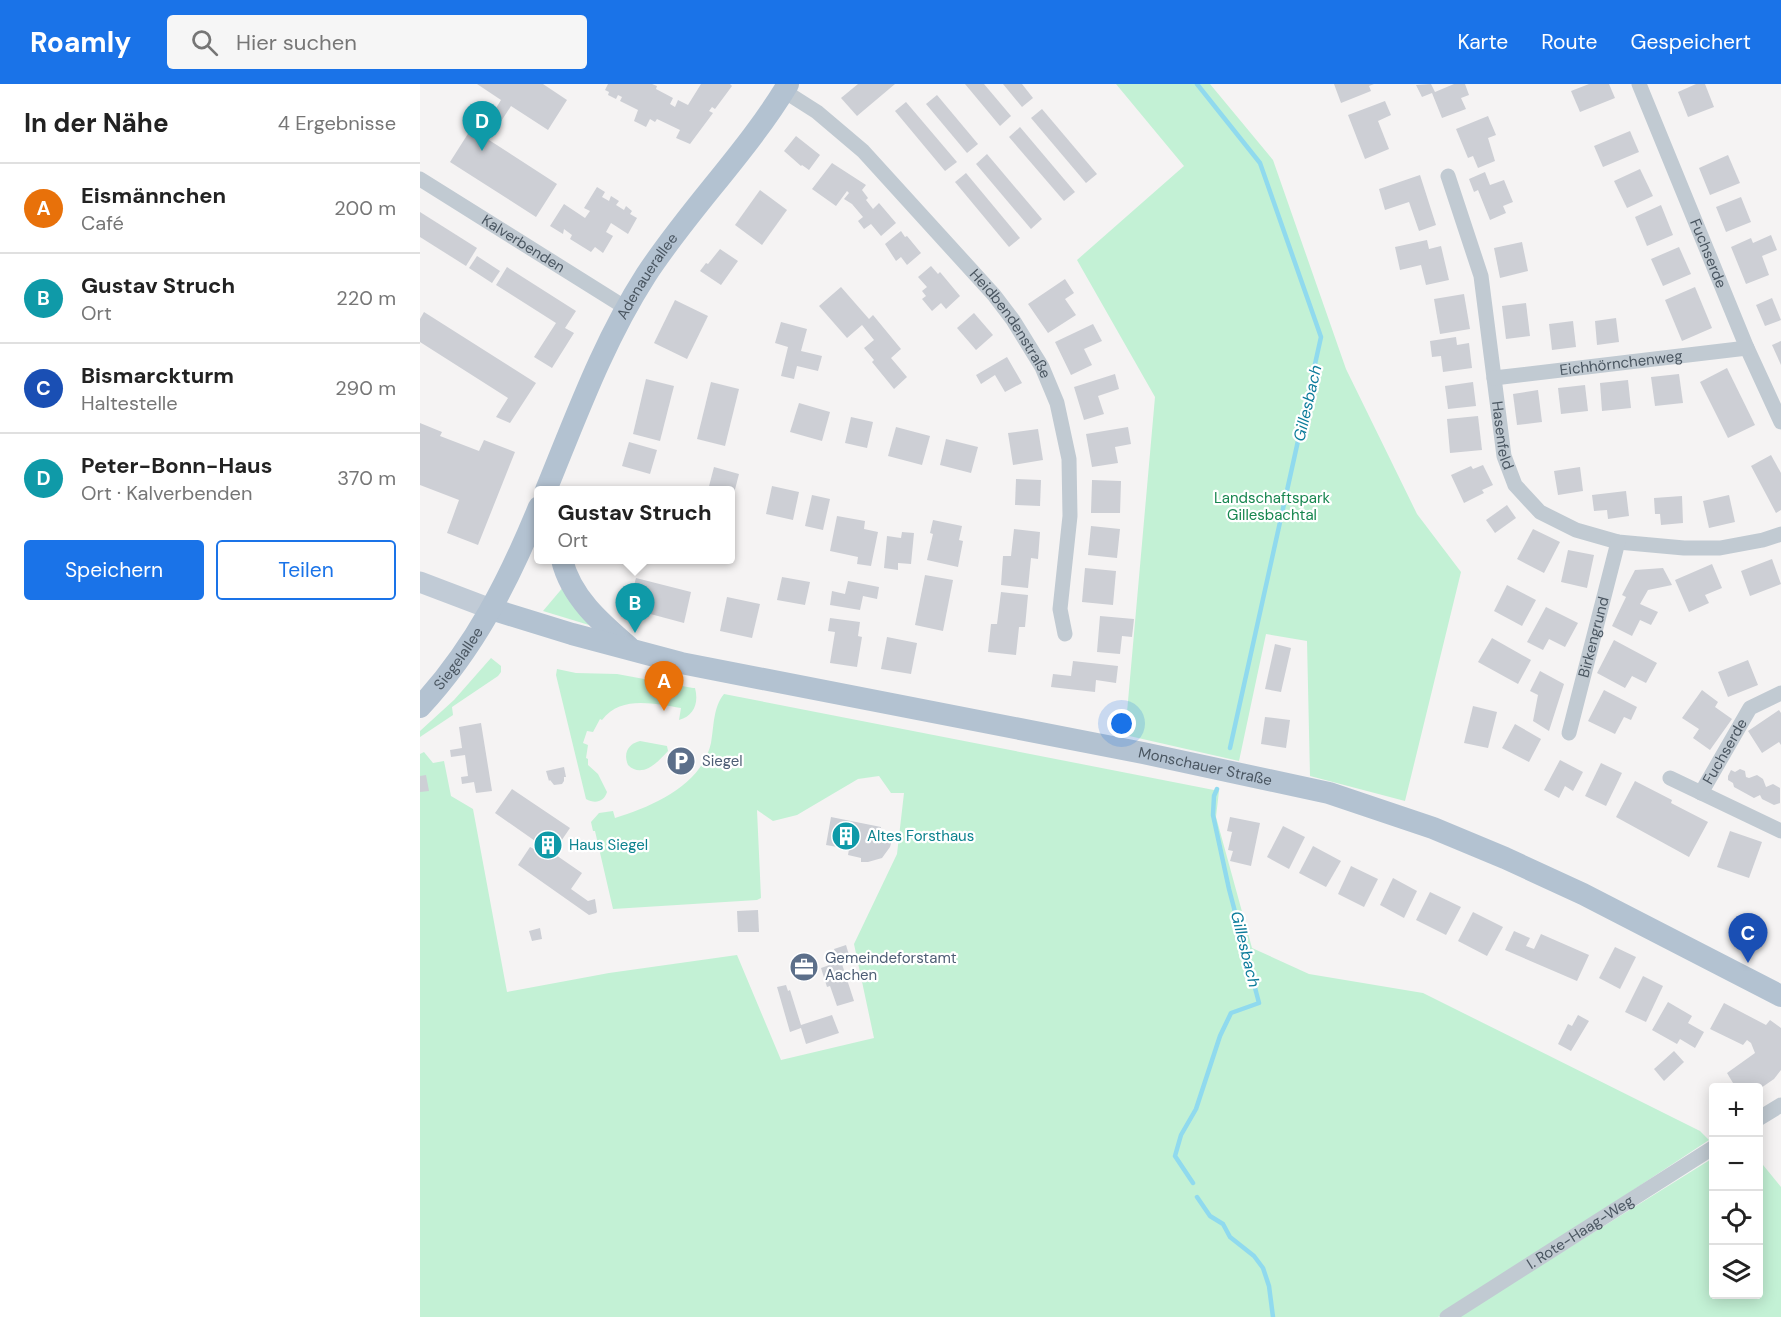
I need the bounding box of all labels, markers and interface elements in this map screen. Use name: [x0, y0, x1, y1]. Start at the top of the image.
search box: [167, 15, 587, 69]
text: Roamly: [30, 24, 131, 61]
icon: search: [188, 26, 221, 59]
text: Hier suchen: [236, 28, 357, 57]
text: Karte: [1457, 28, 1508, 56]
text: Route: [1541, 28, 1597, 56]
text: Gespeichert: [1630, 28, 1751, 56]
pin: D: [462, 101, 502, 151]
text: In der Nähe: [24, 106, 169, 140]
text: 4 Ergebnisse: [278, 110, 396, 136]
text: Eismännchen: [81, 181, 226, 210]
text: A: [36, 195, 51, 221]
text: 200 m: [334, 195, 396, 221]
text: Café: [81, 210, 124, 236]
street label: Kalverbenden: [478, 210, 569, 277]
street label: Fuchserde: [1685, 216, 1731, 291]
street label: Adenauerallee: [612, 229, 682, 323]
street label: Heidbendenstraße: [965, 265, 1056, 381]
text: Gustav Struch: [81, 271, 235, 300]
text: B: [37, 285, 50, 311]
text: 220 m: [336, 285, 396, 311]
text: Ort: [81, 300, 112, 326]
street label: Eichhörnchenweg: [1559, 346, 1684, 380]
text: Bismarckturm: [81, 361, 234, 390]
water label: Gillesbach: [1289, 363, 1326, 443]
text: C: [36, 375, 51, 401]
text: 290 m: [335, 375, 396, 401]
text: Haltestelle: [81, 390, 178, 416]
street label: Hasenfeld: [1487, 400, 1518, 472]
text: Peter-Bonn-Haus: [81, 451, 272, 480]
text: D: [36, 465, 51, 491]
text: 370 m: [337, 465, 396, 491]
text: Ort · Kalverbenden: [81, 480, 252, 506]
popup: [534, 486, 735, 564]
park label: Landschaftspark Gillesbachtal: [1214, 488, 1331, 525]
text: Gustav Struch: [557, 498, 712, 527]
text: Ort: [557, 527, 588, 553]
button: Speichern: [24, 540, 204, 600]
button: Teilen: [216, 540, 396, 600]
pin: B: [616, 584, 654, 633]
street label: Birkengrund: [1574, 594, 1614, 680]
street label: Siegelallee: [429, 623, 488, 694]
pin: A: [644, 662, 684, 711]
your location: [1107, 709, 1136, 738]
street label: Fuchserde: [1698, 715, 1752, 788]
street label: Monschauer Straße: [1137, 742, 1274, 791]
parking icon: Siegel: [665, 745, 697, 777]
place label: Siegel: [702, 751, 743, 771]
building icon: Altes Forsthaus: [830, 820, 862, 852]
place label: Altes Forsthaus: [867, 826, 974, 846]
building icon: Haus Siegel: [532, 829, 564, 861]
place label: Haus Siegel: [569, 835, 648, 855]
water label: Gillesbach: [1226, 909, 1265, 989]
pin: C: [1728, 914, 1768, 963]
place label: Gemeindeforstamt Aachen: [825, 948, 957, 985]
office icon: Gemeindeforstamt Aachen: [788, 951, 820, 983]
map controls: [1709, 1083, 1763, 1299]
button: +: [1709, 1083, 1763, 1137]
button: −: [1709, 1137, 1763, 1191]
street label: I. Rote-Haag-Weg: [1523, 1191, 1638, 1274]
button: locate: [1709, 1191, 1763, 1245]
button: layers: [1709, 1245, 1763, 1299]

